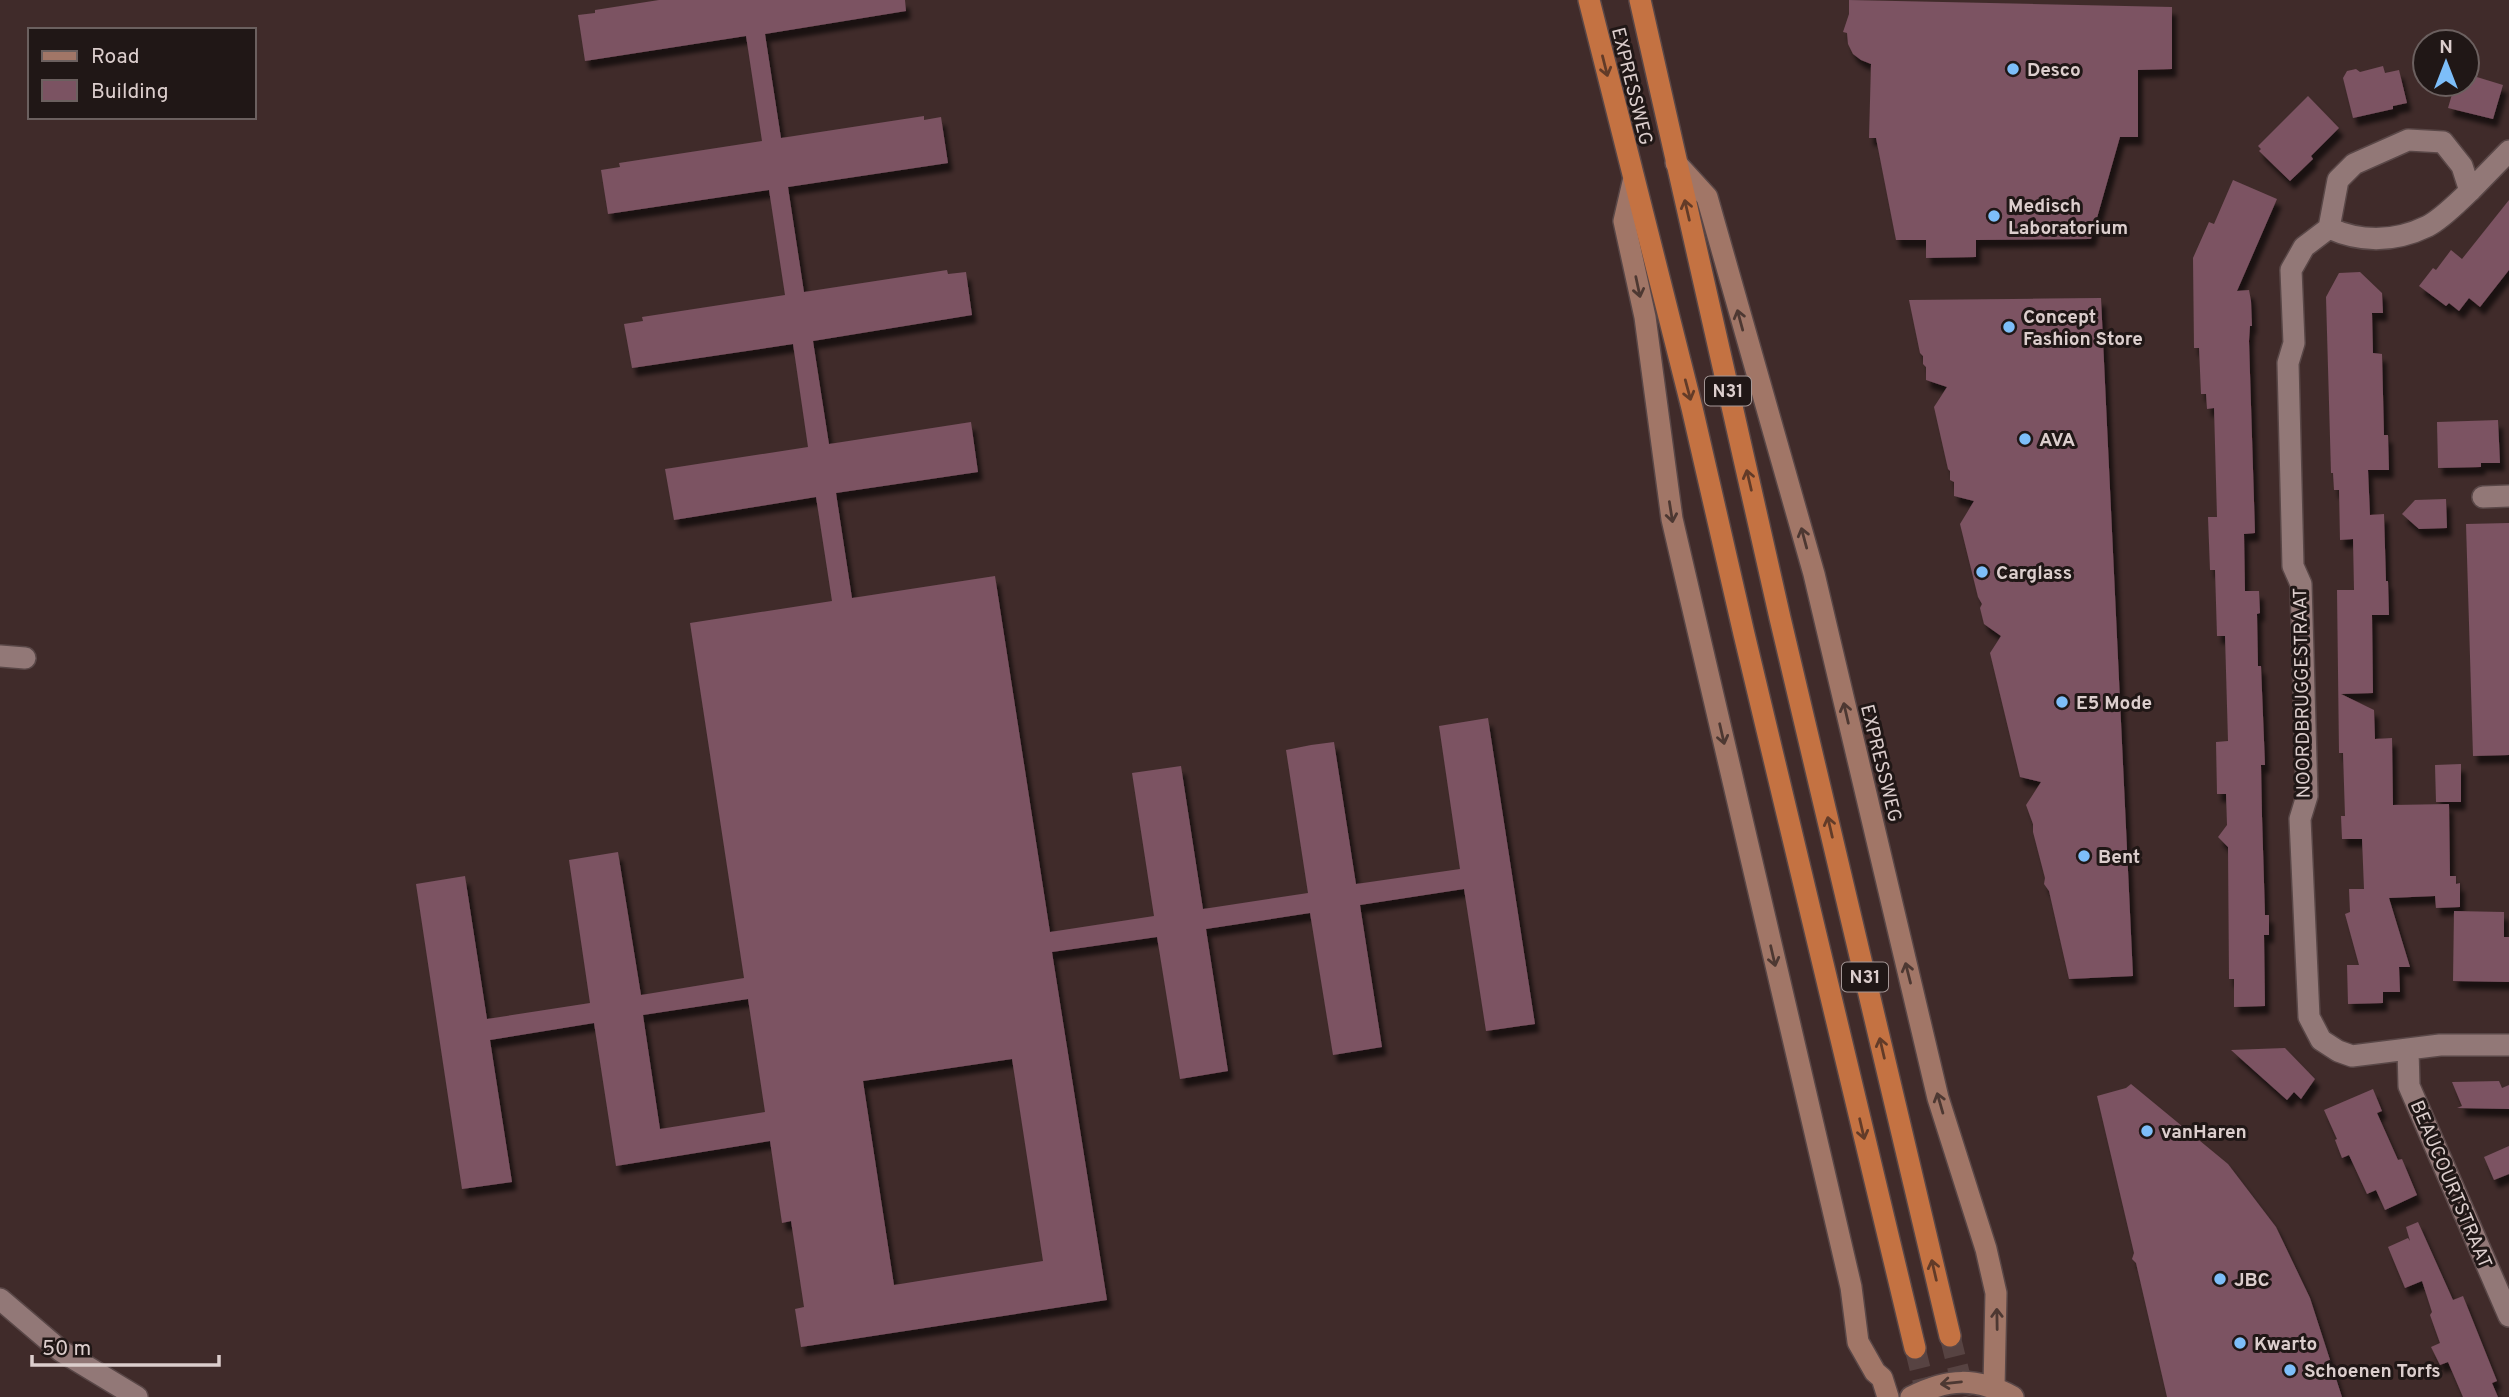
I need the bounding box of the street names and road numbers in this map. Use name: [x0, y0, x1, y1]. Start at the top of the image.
street label: EXPRESSWEG: [1605, 25, 1657, 148]
road number: N31: [1705, 376, 1751, 405]
street label: NOORDBRUGGESTRAAT: [2289, 587, 2317, 799]
street label: EXPRESSWEG: [1854, 702, 1906, 825]
road number: N31: [1842, 962, 1888, 992]
street label: BEAUCOURTSTRAAT: [2404, 1097, 2496, 1272]

